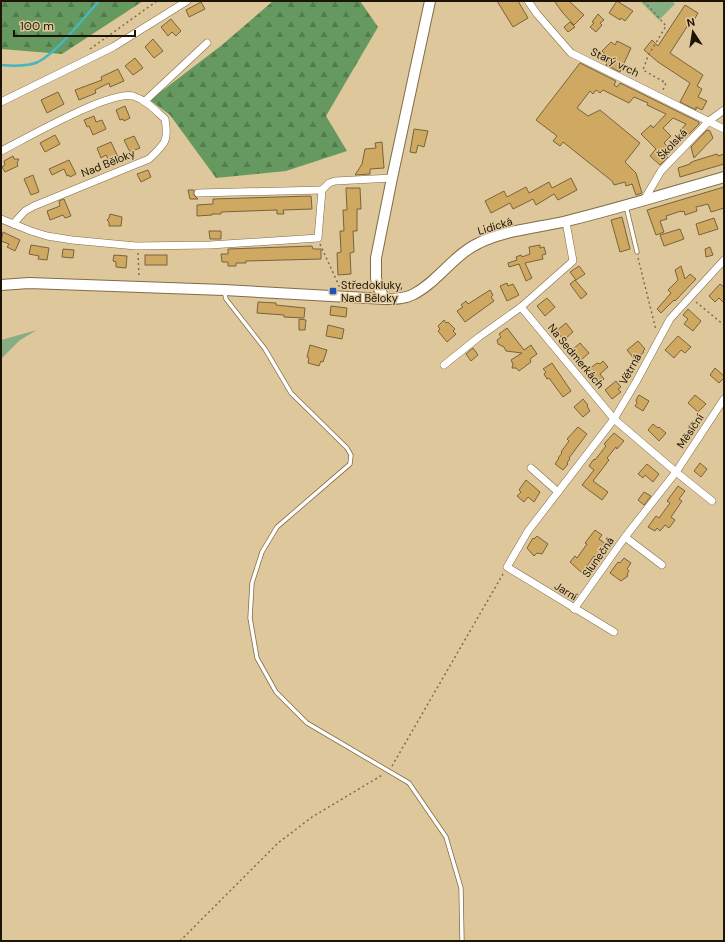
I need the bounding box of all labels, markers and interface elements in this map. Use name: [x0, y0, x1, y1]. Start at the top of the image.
scale bar: [14, 12, 135, 38]
north arrow: [673, 12, 713, 52]
text: N: [686, 15, 696, 30]
text: 100 m: [20, 18, 54, 34]
street label: Starý vrch: [589, 44, 641, 80]
street label: Školská: [654, 125, 690, 162]
street label: Nad Běloky: [79, 146, 137, 180]
street label: Lidická: [476, 214, 514, 238]
place label: Středokluky, Nad Běloky: [341, 278, 403, 305]
marker: Středokluky, Nad Běloky: [328, 286, 338, 296]
street label: Na Sedmerkách: [545, 321, 607, 391]
street label: Větrná: [616, 351, 644, 387]
street label: Měsíční: [673, 411, 707, 451]
street label: Slunečná: [579, 534, 617, 580]
street label: Jarní: [552, 579, 580, 604]

